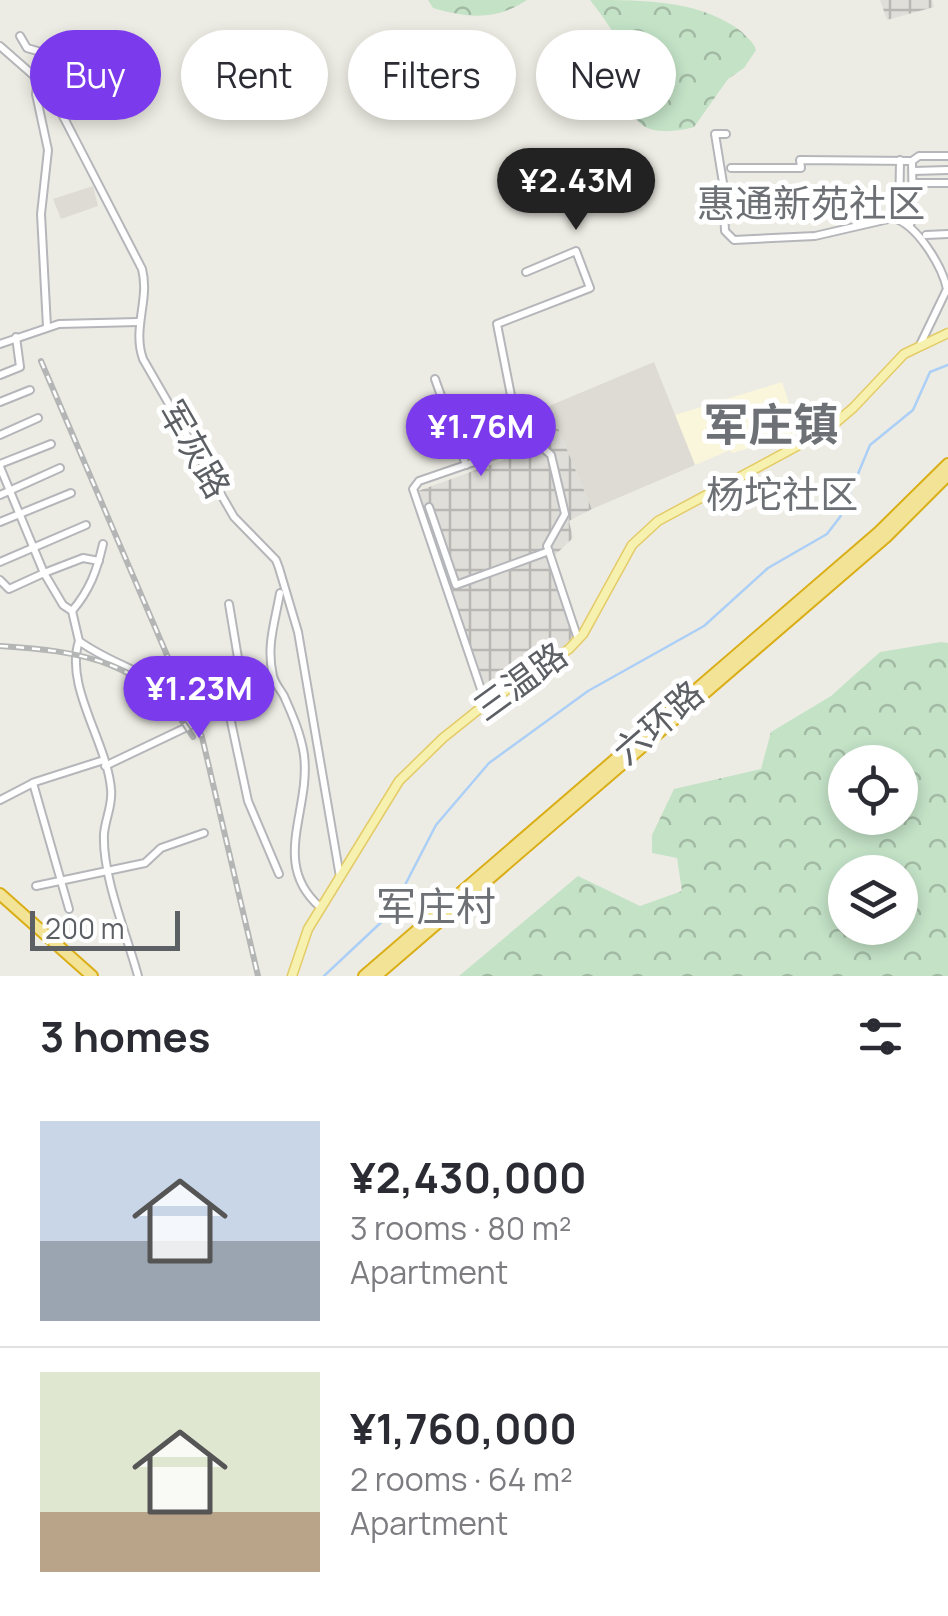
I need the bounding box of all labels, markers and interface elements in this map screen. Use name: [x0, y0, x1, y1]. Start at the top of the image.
chip: Buy: [30, 30, 161, 120]
chip: Rent: [181, 30, 328, 120]
chip: Filters: [348, 30, 516, 120]
chip: New: [536, 30, 676, 120]
pin: ¥2.43M: [495, 148, 657, 233]
text: ¥2.43M: [519, 158, 633, 202]
district label: 惠通新苑社区: [697, 176, 925, 228]
street label: 军灰路: [148, 392, 242, 506]
district label: 军庄镇: [703, 393, 839, 455]
pin: ¥1.76M: [400, 394, 562, 479]
text: ¥1.76M: [428, 404, 534, 448]
district label: 杨坨社区: [706, 467, 858, 519]
street label: 三温路: [463, 631, 577, 731]
pin: ¥1.23M: [118, 656, 280, 741]
text: ¥1.23M: [145, 666, 253, 710]
street label: 六环路: [603, 669, 713, 775]
map controls: [828, 745, 918, 945]
button: locate: [828, 745, 918, 835]
button: layers: [828, 855, 918, 945]
district label: 军庄村: [376, 878, 496, 933]
scale bar: [30, 906, 180, 950]
text: 200 m: [45, 909, 124, 947]
text: 3 homes: [40, 1007, 210, 1065]
icon: filters: [853, 1009, 908, 1064]
text: ¥2,430,000: [350, 1148, 587, 1206]
icon: home: [120, 1161, 240, 1281]
text: 3 rooms · 80 m²: [350, 1206, 572, 1250]
text: Apartment: [350, 1250, 508, 1294]
text: ¥1,760,000: [350, 1399, 577, 1457]
icon: home: [120, 1412, 240, 1532]
text: 2 rooms · 64 m²: [350, 1457, 573, 1501]
text: Apartment: [350, 1501, 508, 1545]

